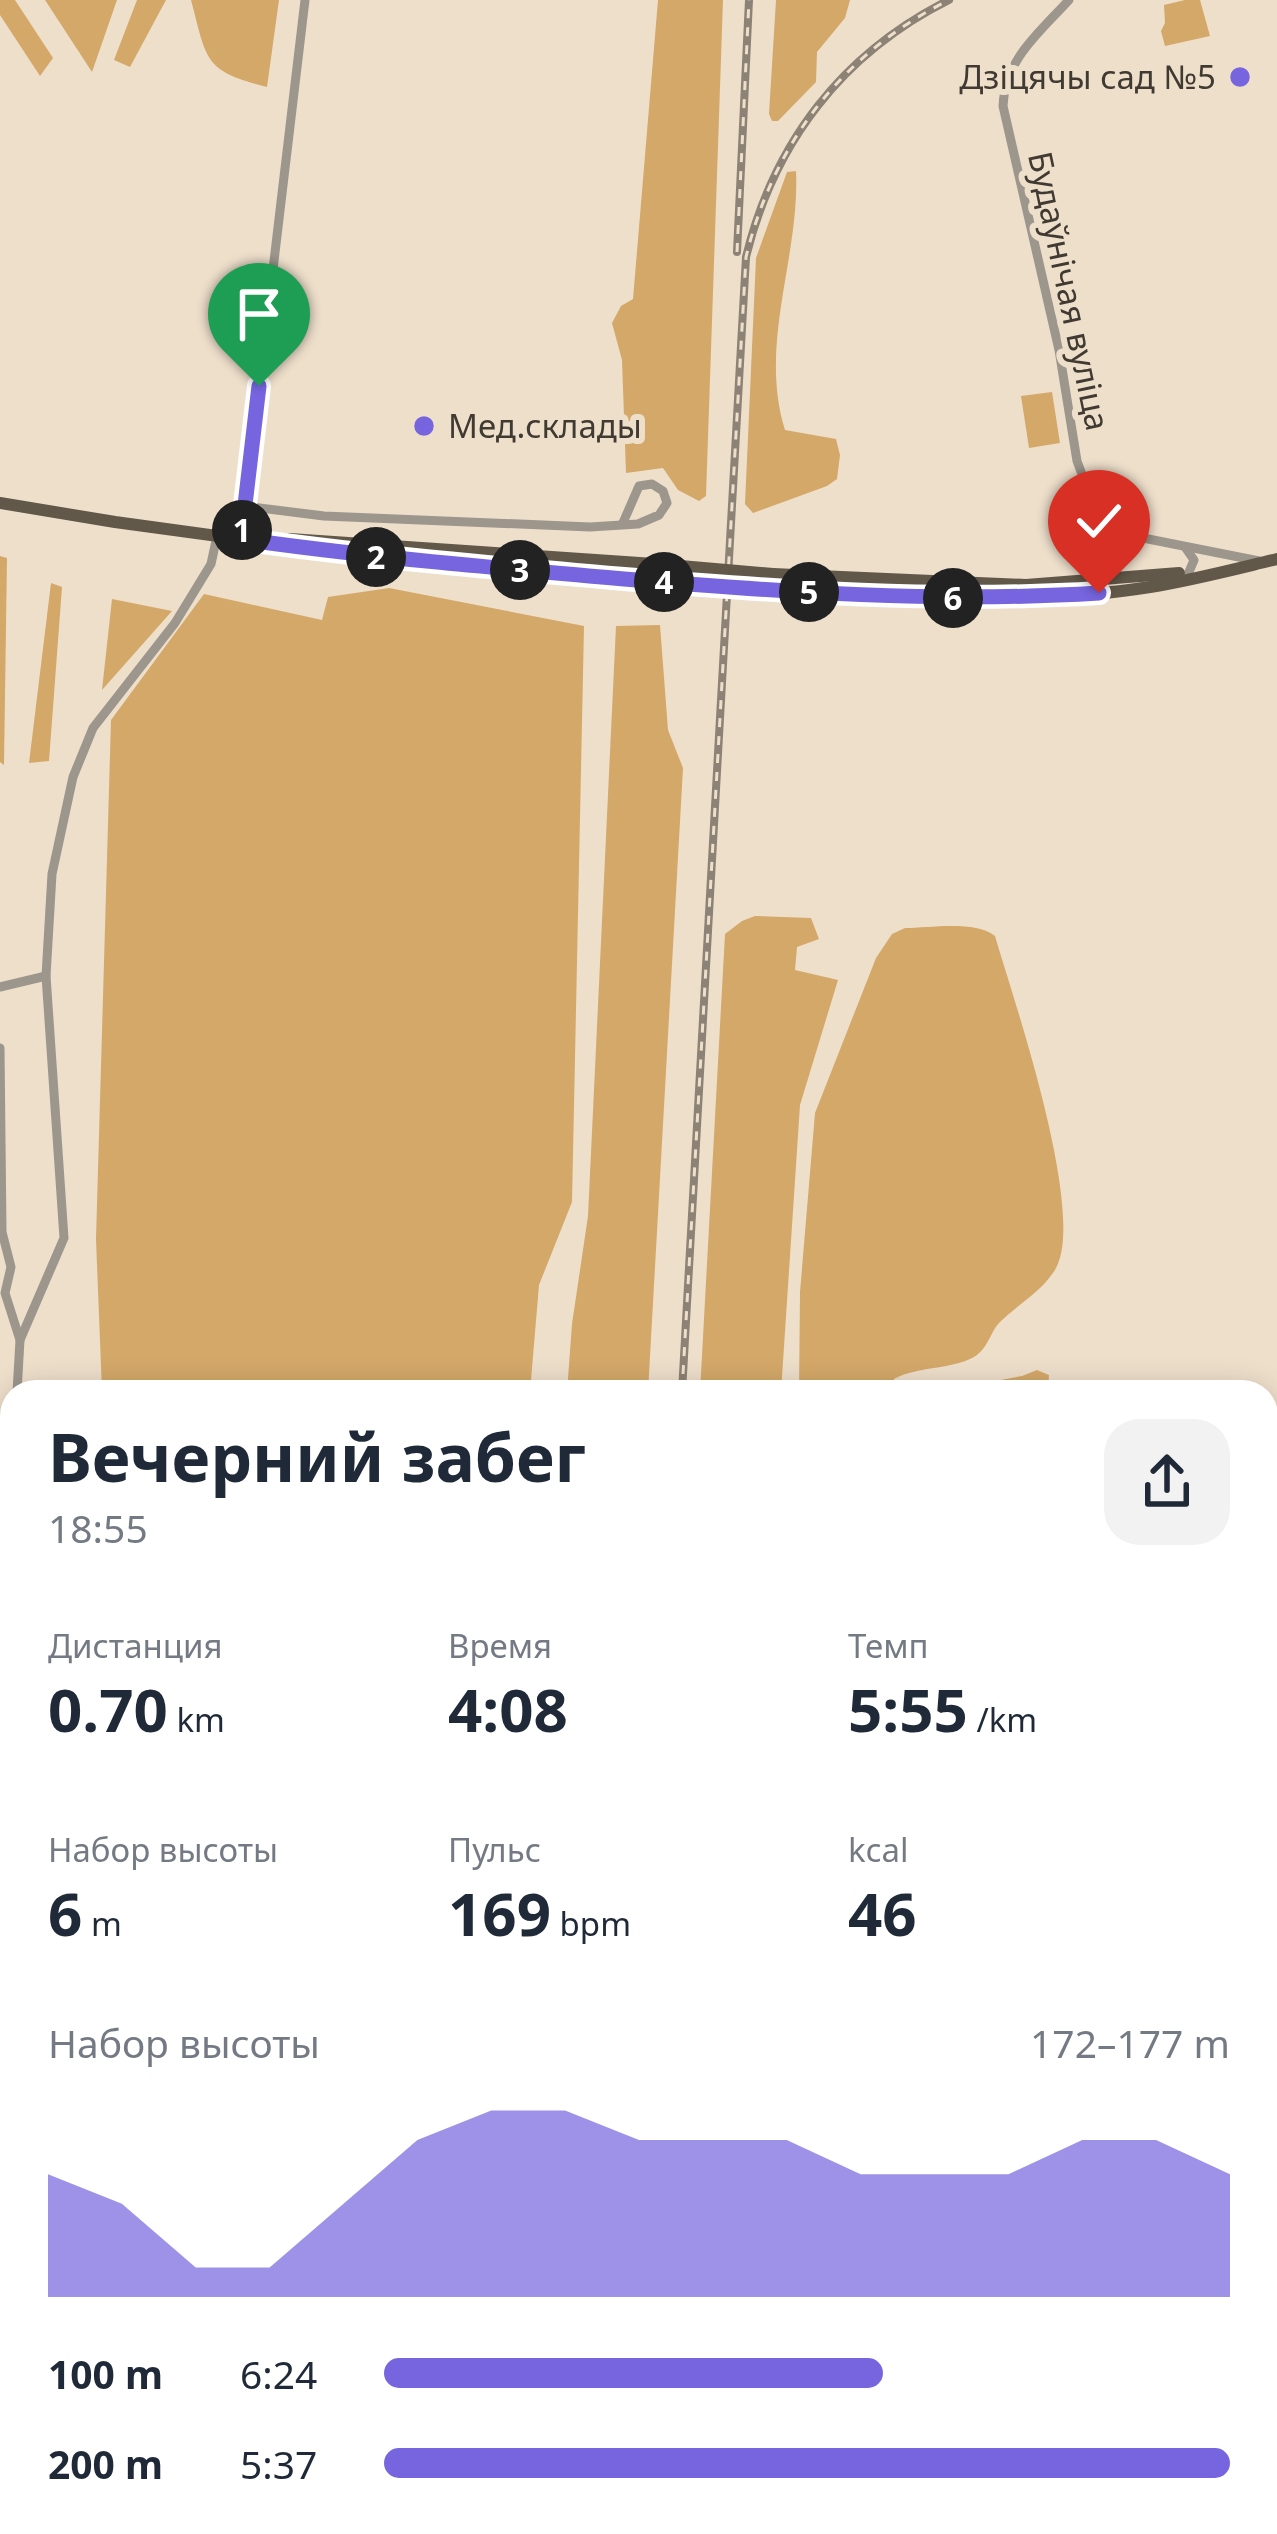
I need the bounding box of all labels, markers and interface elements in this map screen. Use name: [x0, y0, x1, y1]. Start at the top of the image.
place label: Дзіцячы сад №5: [959, 54, 1216, 99]
marker: Дзіцячы сад №5: [1227, 64, 1253, 90]
street label: Будаўнічая вуліца: [1018, 147, 1121, 434]
pin: [208, 263, 310, 386]
icon: arrive: [226, 281, 292, 347]
place label: Мед.склады: [448, 403, 642, 448]
marker: Мед.склады: [411, 413, 437, 439]
pin: [1048, 470, 1150, 593]
icon: check: [1066, 488, 1132, 554]
pin: 1: [212, 500, 272, 560]
text: 1: [233, 507, 251, 552]
pin: 2: [346, 527, 406, 587]
text: 2: [367, 534, 385, 579]
pin: 3: [490, 540, 550, 600]
text: 3: [511, 547, 529, 592]
pin: 4: [634, 552, 694, 612]
text: 4: [655, 559, 673, 604]
pin: 5: [779, 562, 839, 622]
pin: 6: [923, 568, 983, 628]
text: 5: [800, 569, 818, 614]
text: 6: [944, 575, 962, 620]
text: Вечерний забег: [48, 1411, 586, 1501]
button: share: [1104, 1419, 1230, 1545]
text: 18:55: [48, 1501, 148, 1554]
text: Дистанция: [48, 1623, 223, 1668]
text: Время: [448, 1623, 552, 1668]
text: Темп: [848, 1623, 929, 1668]
text: 0.70: [48, 1668, 168, 1750]
text: 4:08: [448, 1668, 568, 1750]
text: 5:55: [848, 1668, 968, 1750]
text: km: [168, 1697, 225, 1742]
text: /km: [968, 1697, 1037, 1742]
text: Набор высоты: [48, 1827, 278, 1872]
text: Пульс: [448, 1827, 541, 1872]
text: kcal: [848, 1827, 909, 1872]
text: 6: [48, 1872, 82, 1954]
text: 169: [448, 1872, 551, 1954]
text: 46: [848, 1872, 917, 1954]
text: m: [82, 1901, 122, 1946]
text: bpm: [551, 1901, 631, 1946]
text: Набор высоты: [48, 2016, 320, 2069]
text: 172–177 m: [1030, 2016, 1230, 2069]
text: 100 m: [48, 2347, 163, 2400]
text: 6:24: [240, 2347, 317, 2400]
text: 200 m: [48, 2437, 163, 2490]
text: 5:37: [240, 2437, 317, 2490]

